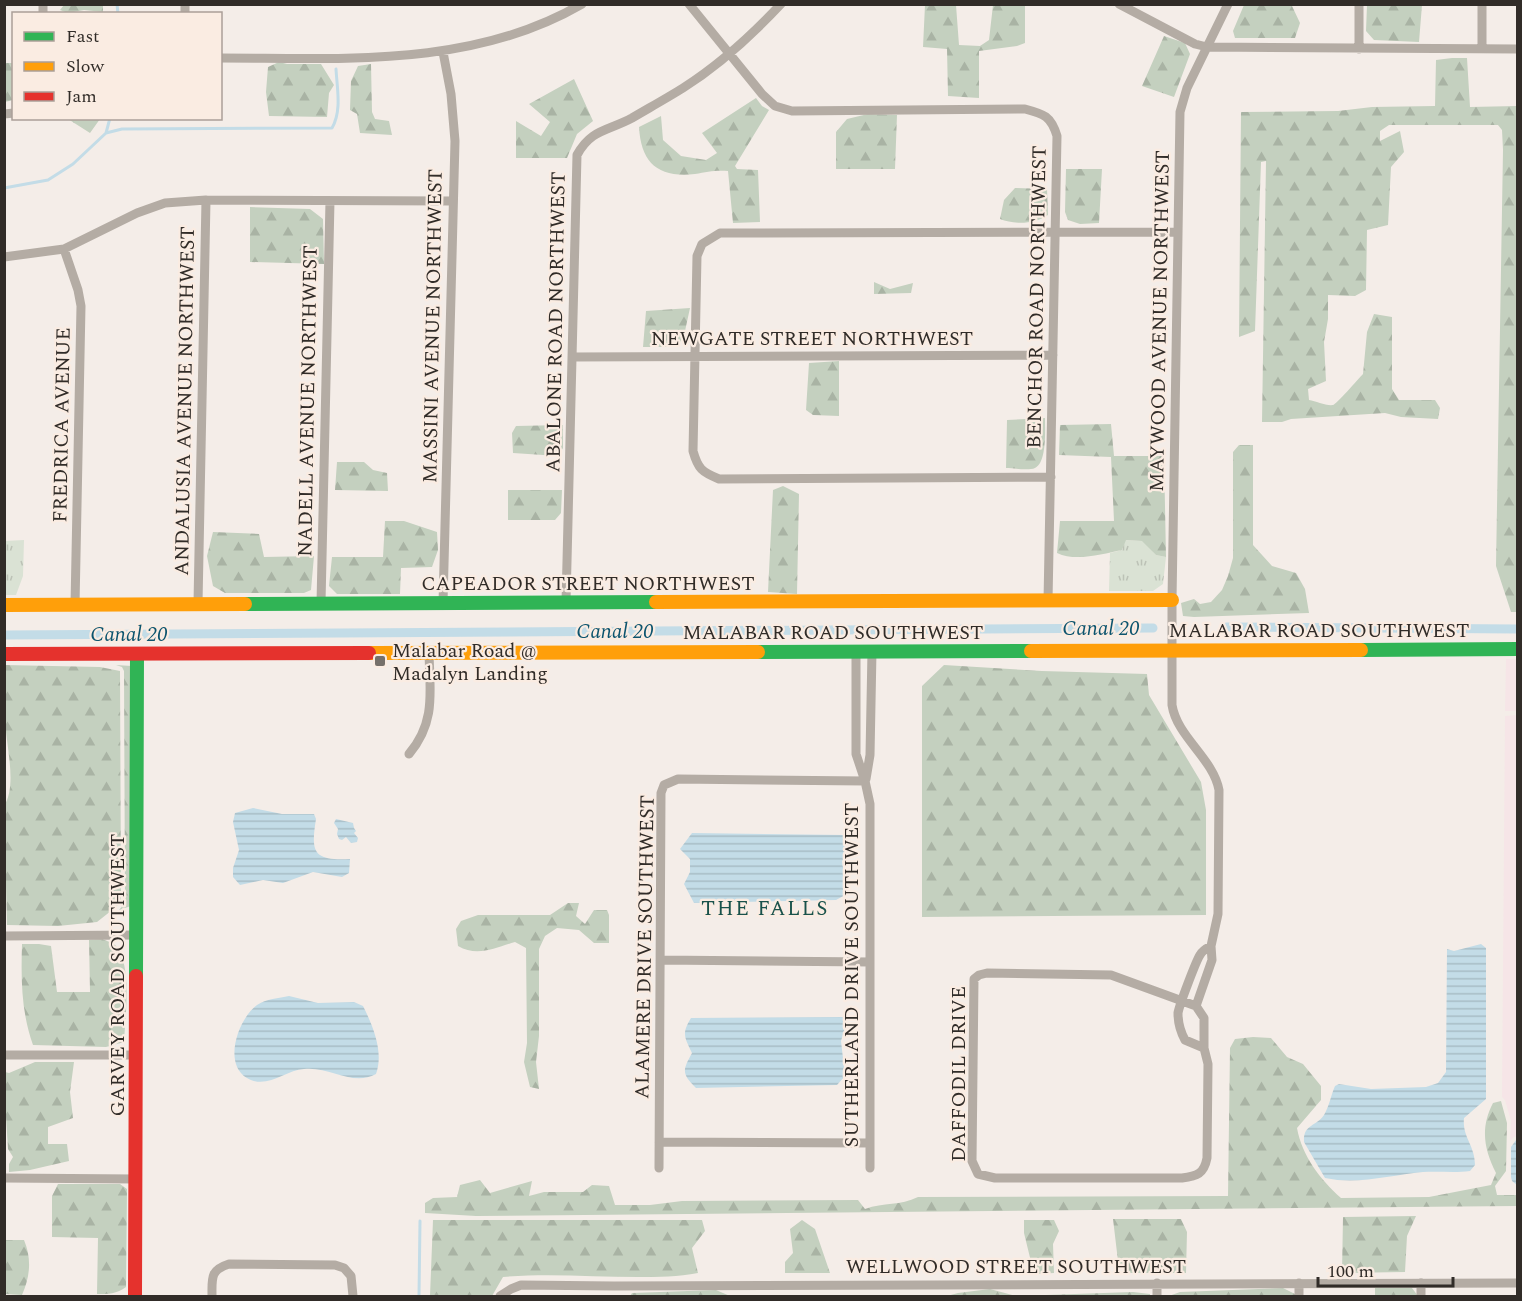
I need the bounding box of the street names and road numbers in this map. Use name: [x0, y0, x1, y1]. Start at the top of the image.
street label: BENCHOR ROAD NORTHWEST: [1019, 145, 1055, 449]
street label: MAYWOOD AVENUE NORTHWEST: [1142, 150, 1178, 492]
street label: MASSINI AVENUE NORTHWEST: [415, 169, 451, 483]
street label: ABALONE ROAD NORTHWEST: [538, 171, 574, 473]
street label: ANDALUSIA AVENUE NORTHWEST: [167, 226, 203, 576]
street label: NADELL AVENUE NORTHWEST: [290, 245, 326, 557]
street label: NEWGATE STREET NORTHWEST: [651, 324, 973, 354]
street label: FREDRICA AVENUE: [45, 327, 79, 523]
street label: CAPEADOR STREET NORTHWEST: [421, 569, 755, 599]
street label: MALABAR ROAD SOUTHWEST: [1169, 616, 1469, 646]
street label: MALABAR ROAD SOUTHWEST: [683, 618, 983, 648]
street label: ALAMERE DRIVE SOUTHWEST: [627, 795, 663, 1099]
street label: SUTHERLAND DRIVE SOUTHWEST: [837, 803, 867, 1147]
street label: GARVEY ROAD SOUTHWEST: [103, 833, 133, 1117]
street label: DAFFODIL DRIVE: [944, 986, 974, 1162]
street label: WELLWOOD STREET SOUTHWEST: [846, 1252, 1186, 1282]

